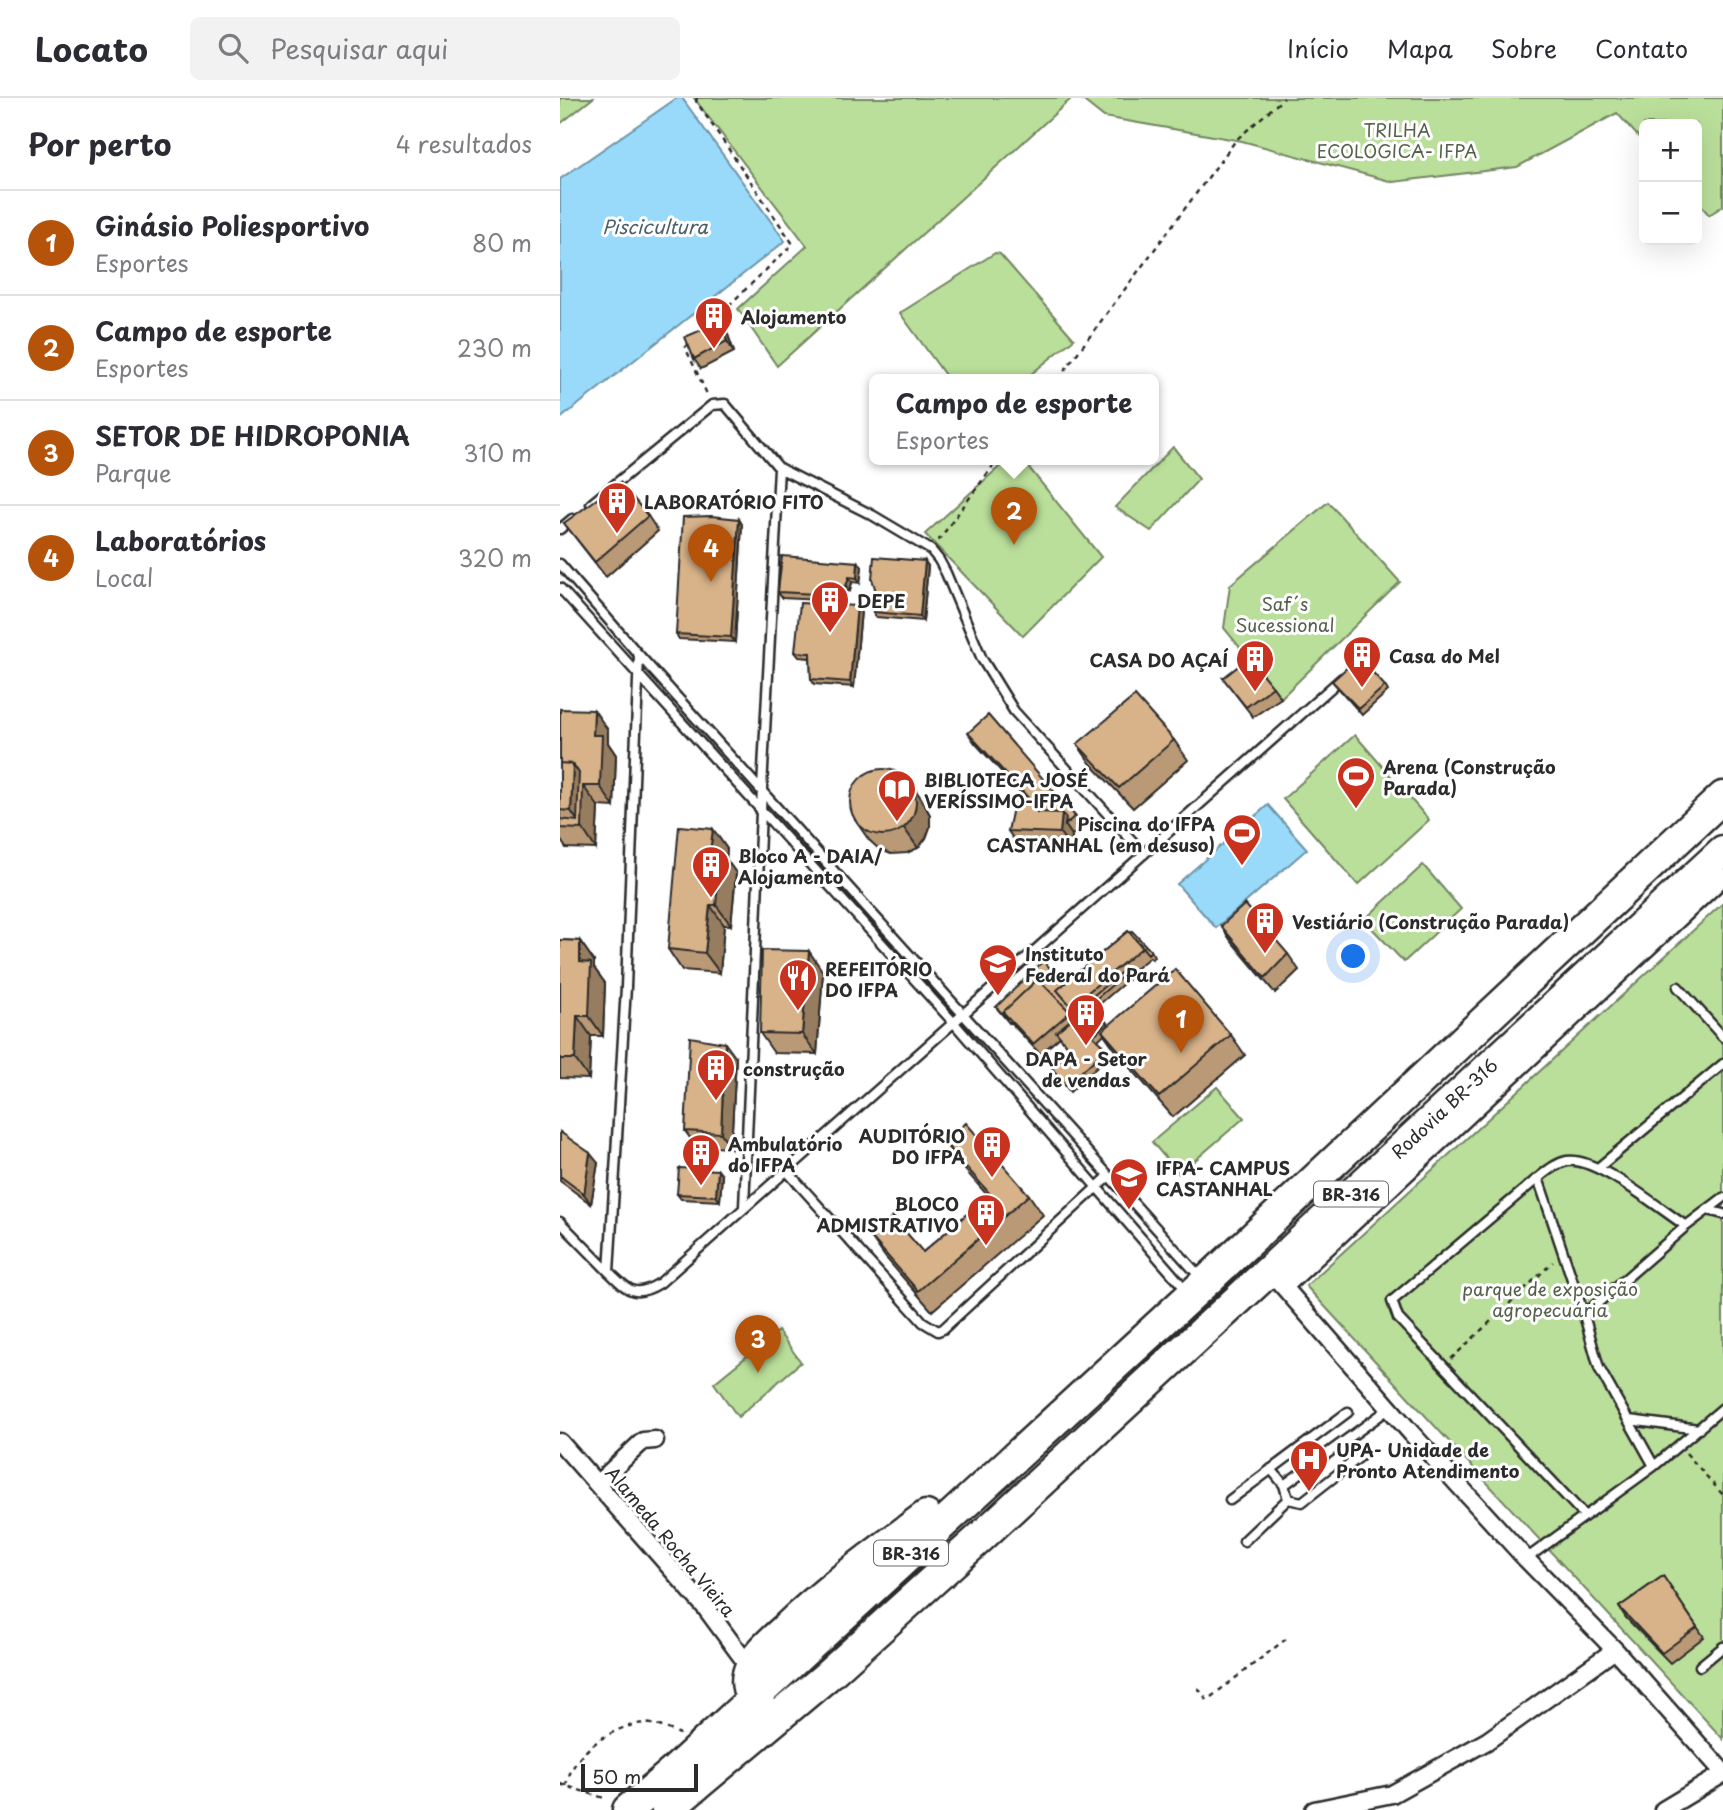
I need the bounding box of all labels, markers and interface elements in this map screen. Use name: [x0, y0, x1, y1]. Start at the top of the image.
search box: [190, 17, 680, 80]
text: Locato: [35, 23, 148, 73]
icon: search: [214, 29, 252, 67]
text: Pesquisar aqui: [270, 29, 448, 68]
text: Início: [1287, 30, 1349, 66]
text: Mapa: [1387, 30, 1453, 66]
text: Sobre: [1491, 30, 1557, 66]
text: Contato: [1595, 30, 1688, 66]
park label: TRILHA ECOLOGICA- IFPA: [1317, 116, 1477, 164]
map controls: [1639, 119, 1702, 245]
button: +: [1639, 119, 1702, 182]
text: Por perto: [28, 121, 171, 166]
text: 4 resultados: [396, 126, 532, 161]
button: −: [1639, 182, 1702, 245]
text: Ginásio Poliesportivo: [95, 206, 369, 245]
water label: Piscicultura: [602, 212, 709, 240]
text: 1: [46, 225, 57, 260]
text: 80 m: [472, 225, 532, 260]
text: Esportes: [95, 245, 188, 280]
building icon: Alojamento: [693, 295, 735, 350]
place label: Alojamento: [741, 303, 847, 330]
text: Campo de esporte: [95, 311, 332, 350]
text: 2: [43, 330, 59, 365]
text: 230 m: [457, 330, 532, 365]
text: Esportes: [95, 350, 188, 385]
popup: [869, 374, 1159, 465]
text: Campo de esporte: [896, 383, 1132, 422]
text: SETOR DE HIDROPONIA: [95, 416, 410, 455]
text: Esportes: [896, 422, 989, 457]
text: 3: [43, 435, 59, 470]
text: 310 m: [463, 435, 532, 470]
text: Parque: [95, 455, 172, 490]
building icon: LABORATÓRIO FITO: [596, 480, 638, 535]
pin: 2: [991, 487, 1037, 545]
place label: LABORATÓRIO FITO: [644, 488, 824, 515]
text: Laboratórios: [95, 521, 266, 560]
pin: 4: [688, 524, 734, 582]
text: 4: [43, 540, 59, 575]
text: 320 m: [458, 540, 532, 575]
text: Local: [95, 560, 153, 595]
building icon: DEPE: [809, 579, 851, 634]
place label: DEPE: [857, 587, 906, 614]
park label: Saf´s Sucessional: [1236, 590, 1334, 638]
building icon: Casa do Mel: [1341, 634, 1383, 689]
building icon: CASA DO AÇAÍ: [1234, 638, 1276, 693]
place label: Casa do Mel: [1389, 642, 1500, 669]
place label: CASA DO AÇAÍ: [1089, 646, 1229, 673]
place label: Arena (Construção Parada): [1382, 753, 1556, 801]
sports icon: Arena (Construção Parada): [1335, 755, 1377, 810]
place label: BIBLIOTECA JOSÉ VERÍSSIMO-IFPA: [924, 766, 1088, 814]
library icon: BIBLIOTECA JOSÉ VERÍSSIMO-IFPA: [876, 768, 918, 823]
place label: Piscina do IFPA CASTANHAL (em desuso): [986, 810, 1215, 858]
sports icon: Piscina do IFPA CASTANHAL (em desuso): [1221, 812, 1263, 867]
place label: Bloco A - DAIA/ Alojamento: [738, 842, 883, 890]
building icon: Bloco A - DAIA/ Alojamento: [690, 844, 732, 899]
building icon: Vestiário (Construção Parada): [1244, 900, 1286, 955]
place label: Vestiário (Construção Parada): [1292, 908, 1569, 935]
your location: [1336, 939, 1370, 973]
place label: Instituto Federal do Pará: [1025, 940, 1170, 988]
school or university icon: Instituto Federal do Pará: [977, 942, 1019, 997]
place label: REFEITÓRIO DO IFPA: [825, 955, 932, 1003]
restaurant icon: REFEITÓRIO DO IFPA: [777, 957, 819, 1012]
building icon: DAPA - Setor de vendas: [1065, 992, 1107, 1047]
pin: 1: [1158, 995, 1204, 1053]
place label: DAPA - Setor de vendas: [1025, 1045, 1147, 1093]
building icon: construção: [695, 1047, 737, 1102]
street label: Rodovia BR-316: [1385, 1051, 1503, 1165]
place label: construção: [743, 1055, 845, 1082]
place label: AUDITÓRIO DO IFPA: [859, 1122, 965, 1170]
building icon: AUDITÓRIO DO IFPA: [971, 1124, 1013, 1179]
place label: Ambulatório do IFPA: [728, 1130, 843, 1178]
building icon: Ambulatório do IFPA: [680, 1132, 722, 1187]
place label: IFPA- CAMPUS CASTANHAL: [1156, 1154, 1290, 1202]
school or university icon: IFPA- CAMPUS CASTANHAL: [1108, 1156, 1150, 1211]
road number: BR-316: [1314, 1182, 1388, 1206]
place label: BLOCO ADMISTRATIVO: [816, 1190, 959, 1238]
building icon: BLOCO ADMISTRATIVO: [965, 1192, 1007, 1247]
park label: parque de exposição agropecuária: [1462, 1275, 1638, 1323]
pin: 3: [735, 1315, 781, 1373]
place label: UPA- Unidade de Pronto Atendimento: [1336, 1436, 1520, 1484]
hospital icon: UPA- Unidade de Pronto Atendimento: [1288, 1438, 1330, 1493]
street label: Alameda Rocha Vieira: [600, 1460, 743, 1623]
road number: BR-316: [874, 1540, 948, 1566]
scale bar: [581, 1761, 698, 1793]
text: 50 m: [592, 1762, 641, 1790]

